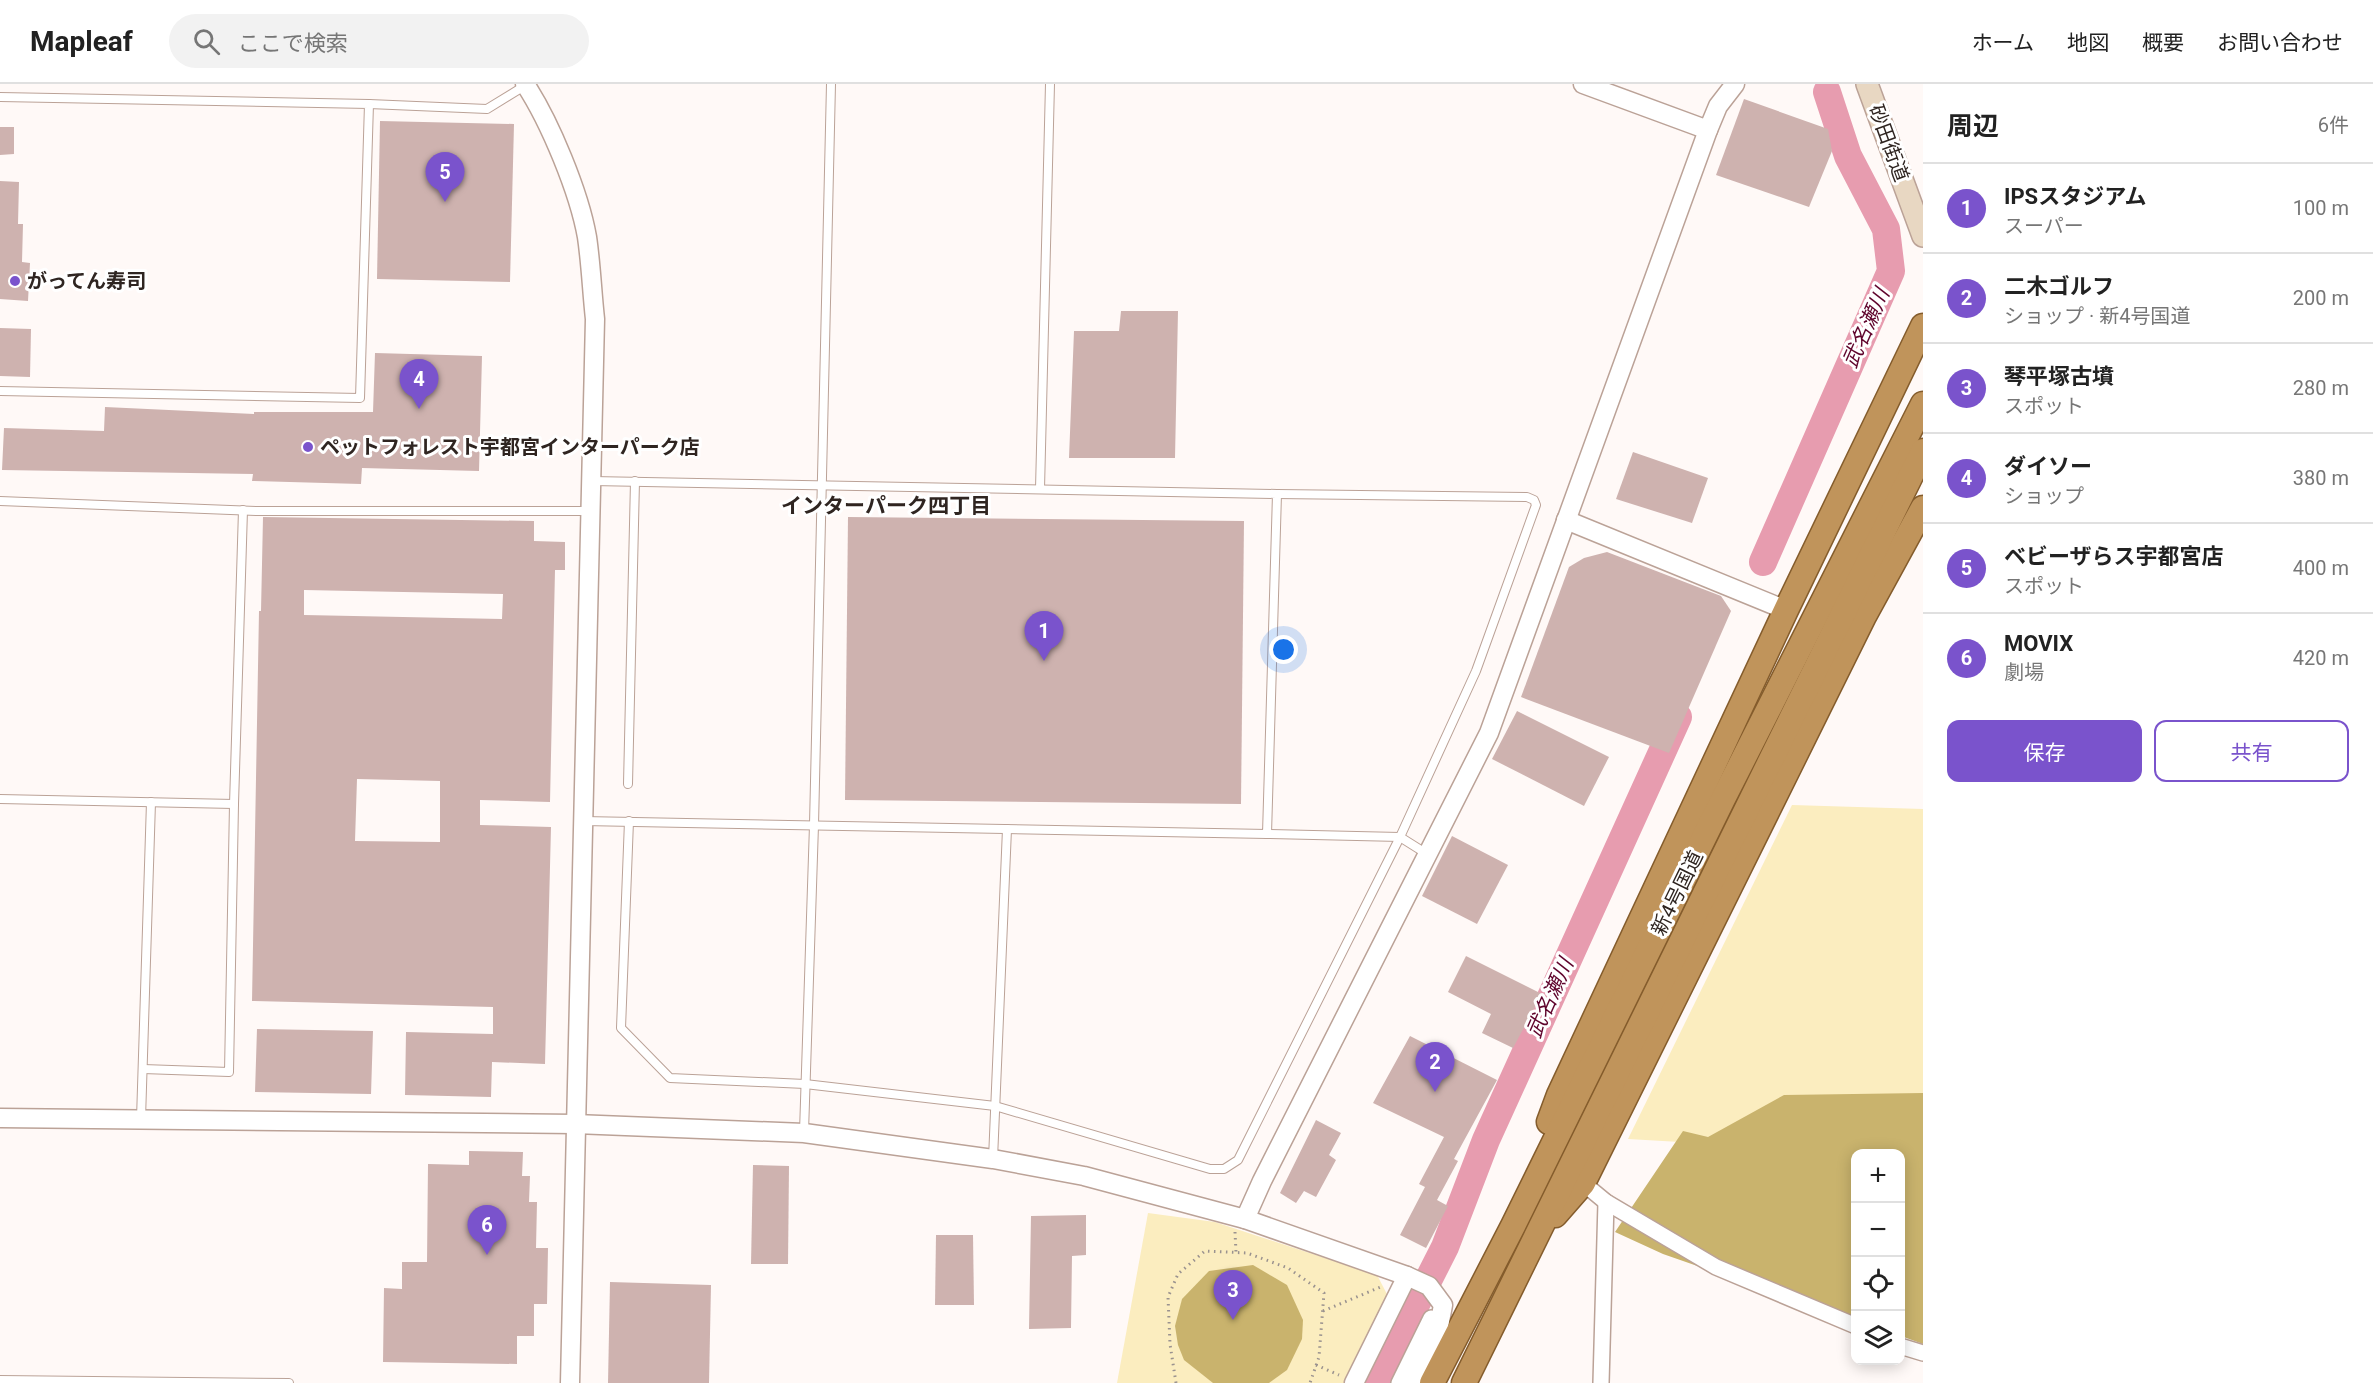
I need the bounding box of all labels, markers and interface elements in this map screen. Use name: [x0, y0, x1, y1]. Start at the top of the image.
search box: [169, 14, 589, 68]
text: Mapleaf: [30, 25, 133, 58]
icon: search: [190, 25, 223, 58]
text: ここで検索: [238, 31, 348, 56]
text: ホーム: [1972, 31, 2034, 55]
text: 地図: [2067, 31, 2109, 55]
text: 概要: [2142, 31, 2184, 55]
text: お問い合わせ: [2217, 31, 2343, 55]
street label: 砂田街道: [1864, 101, 1914, 185]
text: 周辺: [1947, 111, 1999, 141]
text: 6件: [2318, 113, 2349, 137]
pin: 5: [426, 152, 464, 202]
text: IPSスタジアム: [2004, 184, 2147, 209]
text: 1: [1961, 196, 1972, 220]
text: 100 m: [2293, 196, 2349, 220]
text: スーパー: [2004, 214, 2084, 238]
place label: がってん寿司: [27, 269, 146, 293]
marker: がってん寿司: [8, 274, 22, 288]
text: 二木ゴルフ: [2004, 274, 2114, 299]
water label: 武名瀬川: [1838, 283, 1895, 371]
text: 2: [1961, 286, 1972, 310]
text: 200 m: [2293, 286, 2349, 310]
text: ショップ · 新4号国道: [2004, 304, 2190, 328]
pin: 4: [400, 360, 438, 409]
text: 琴平塚古墳: [2004, 364, 2114, 389]
text: 3: [1961, 376, 1972, 400]
text: 280 m: [2293, 376, 2349, 400]
text: スポット: [2004, 394, 2084, 418]
place label: ペットフォレスト宇都宮インターパーク店: [320, 435, 700, 459]
marker: ペットフォレスト宇都宮インターパーク店: [301, 440, 315, 454]
text: ダイソー: [2004, 454, 2092, 479]
text: 4: [1961, 466, 1972, 490]
text: 380 m: [2293, 466, 2349, 490]
text: ショップ: [2004, 484, 2084, 508]
district label: インターパーク四丁目: [781, 494, 991, 518]
text: ベビーザらス宇都宮店: [2004, 544, 2224, 569]
text: 5: [1961, 556, 1972, 580]
text: 400 m: [2293, 556, 2349, 580]
text: スポット: [2004, 574, 2084, 598]
pin: 1: [1024, 612, 1064, 661]
text: MOVIX: [2004, 631, 2073, 656]
your location: [1269, 635, 1298, 664]
text: 6: [1961, 646, 1972, 670]
text: 420 m: [2293, 646, 2349, 670]
text: 劇場: [2004, 660, 2044, 684]
button: 保存: [1947, 720, 2142, 782]
button: 共有: [2154, 720, 2349, 782]
street label: 新4号国道: [1646, 847, 1708, 939]
water label: 武名瀬川: [1522, 953, 1579, 1041]
pin: 2: [1416, 1042, 1454, 1092]
map controls: [1851, 1149, 1905, 1365]
button: +: [1851, 1149, 1905, 1203]
button: −: [1851, 1203, 1905, 1257]
pin: 6: [468, 1206, 506, 1255]
button: locate: [1851, 1257, 1905, 1311]
pin: 3: [1214, 1270, 1252, 1320]
button: layers: [1851, 1311, 1905, 1365]

